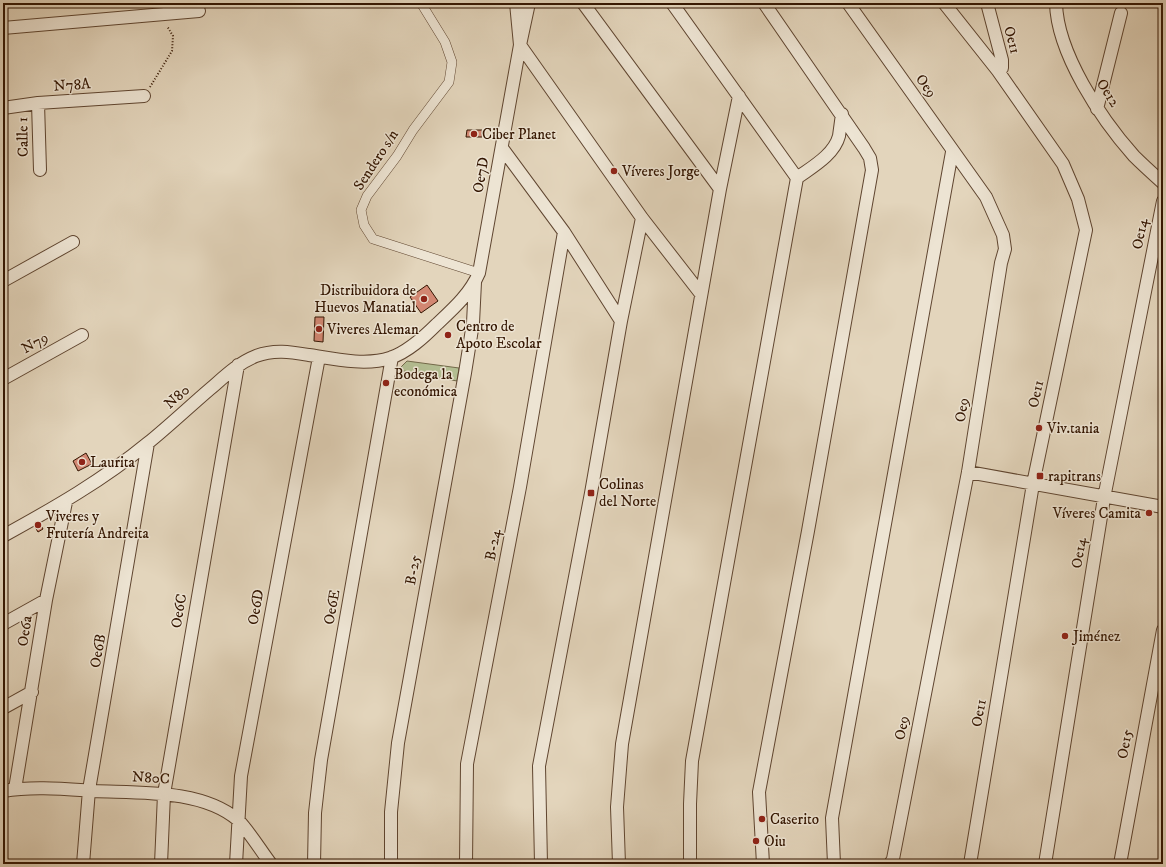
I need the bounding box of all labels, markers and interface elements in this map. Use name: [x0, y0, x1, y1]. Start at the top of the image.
street label: Oe11: [999, 24, 1025, 56]
street label: Oe9: [911, 71, 941, 101]
street label: N78A: [53, 74, 92, 96]
street label: Oe12: [1092, 75, 1124, 111]
street label: Calle 1: [13, 117, 33, 157]
place label: Ciber Planet: [482, 125, 556, 144]
street label: Sendero s/n: [349, 126, 403, 194]
marker: Ciber Planet: [469, 129, 479, 139]
street label: Oe7D: [469, 156, 493, 194]
place label: Víveres Jorge: [621, 162, 700, 181]
marker: Víveres Jorge: [609, 166, 619, 176]
street label: Oe14: [1128, 217, 1152, 251]
place label: Distribuidora de Huevos Manatial: [314, 281, 416, 317]
marker: Distribuidora de Huevos Manatial: [419, 294, 429, 304]
place label: Centro de Apoto Escolar: [456, 317, 542, 353]
place label: Viveres Aleman: [326, 320, 419, 339]
marker: Viveres Aleman: [314, 324, 324, 334]
street label: N79: [18, 328, 52, 358]
marker: Centro de Apoto Escolar: [443, 330, 453, 340]
place label: Bodega la económica: [394, 365, 458, 401]
marker: Bodega la económica: [381, 378, 391, 388]
street label: Oe11: [1024, 378, 1048, 410]
street label: N80: [160, 381, 194, 413]
street label: Oe9: [951, 396, 973, 424]
place label: Viv.tania: [1046, 419, 1100, 438]
marker: Viv.tania: [1034, 423, 1044, 433]
place label: Laurita: [90, 453, 136, 472]
marker: Laurita: [77, 457, 87, 467]
place label: rapitrans: [1048, 467, 1101, 486]
marker: rapitrans: [1035, 471, 1045, 481]
place label: Colinas del Norte: [599, 475, 656, 511]
marker: Colinas del Norte: [586, 488, 596, 498]
place label: Víveres Camita: [1052, 504, 1142, 523]
place label: Viveres y Frutería Andreita: [45, 507, 150, 543]
marker: Víveres Camita: [1144, 508, 1154, 518]
marker: Viveres y Frutería Andreita: [33, 520, 43, 530]
street label: B-24: [481, 527, 505, 562]
street label: Oe14: [1067, 536, 1091, 570]
street label: B-25: [401, 553, 425, 587]
street label: Oe6D: [244, 588, 268, 626]
street label: Oe6E: [320, 588, 344, 626]
street label: Oe6C: [167, 592, 191, 630]
street label: Oe6a: [13, 614, 37, 648]
place label: Jiménez: [1071, 627, 1121, 646]
marker: Jiménez: [1060, 631, 1070, 641]
street label: Oe6B: [86, 633, 110, 669]
street label: Oe11: [967, 698, 991, 728]
street label: Oe9: [890, 714, 914, 742]
street label: Oe15: [1113, 727, 1137, 760]
street label: N80C: [131, 767, 171, 789]
place label: Caserito: [770, 810, 819, 829]
marker: Caserito: [757, 814, 767, 824]
place label: Oiu: [764, 832, 786, 851]
marker: Oiu: [751, 836, 761, 846]

